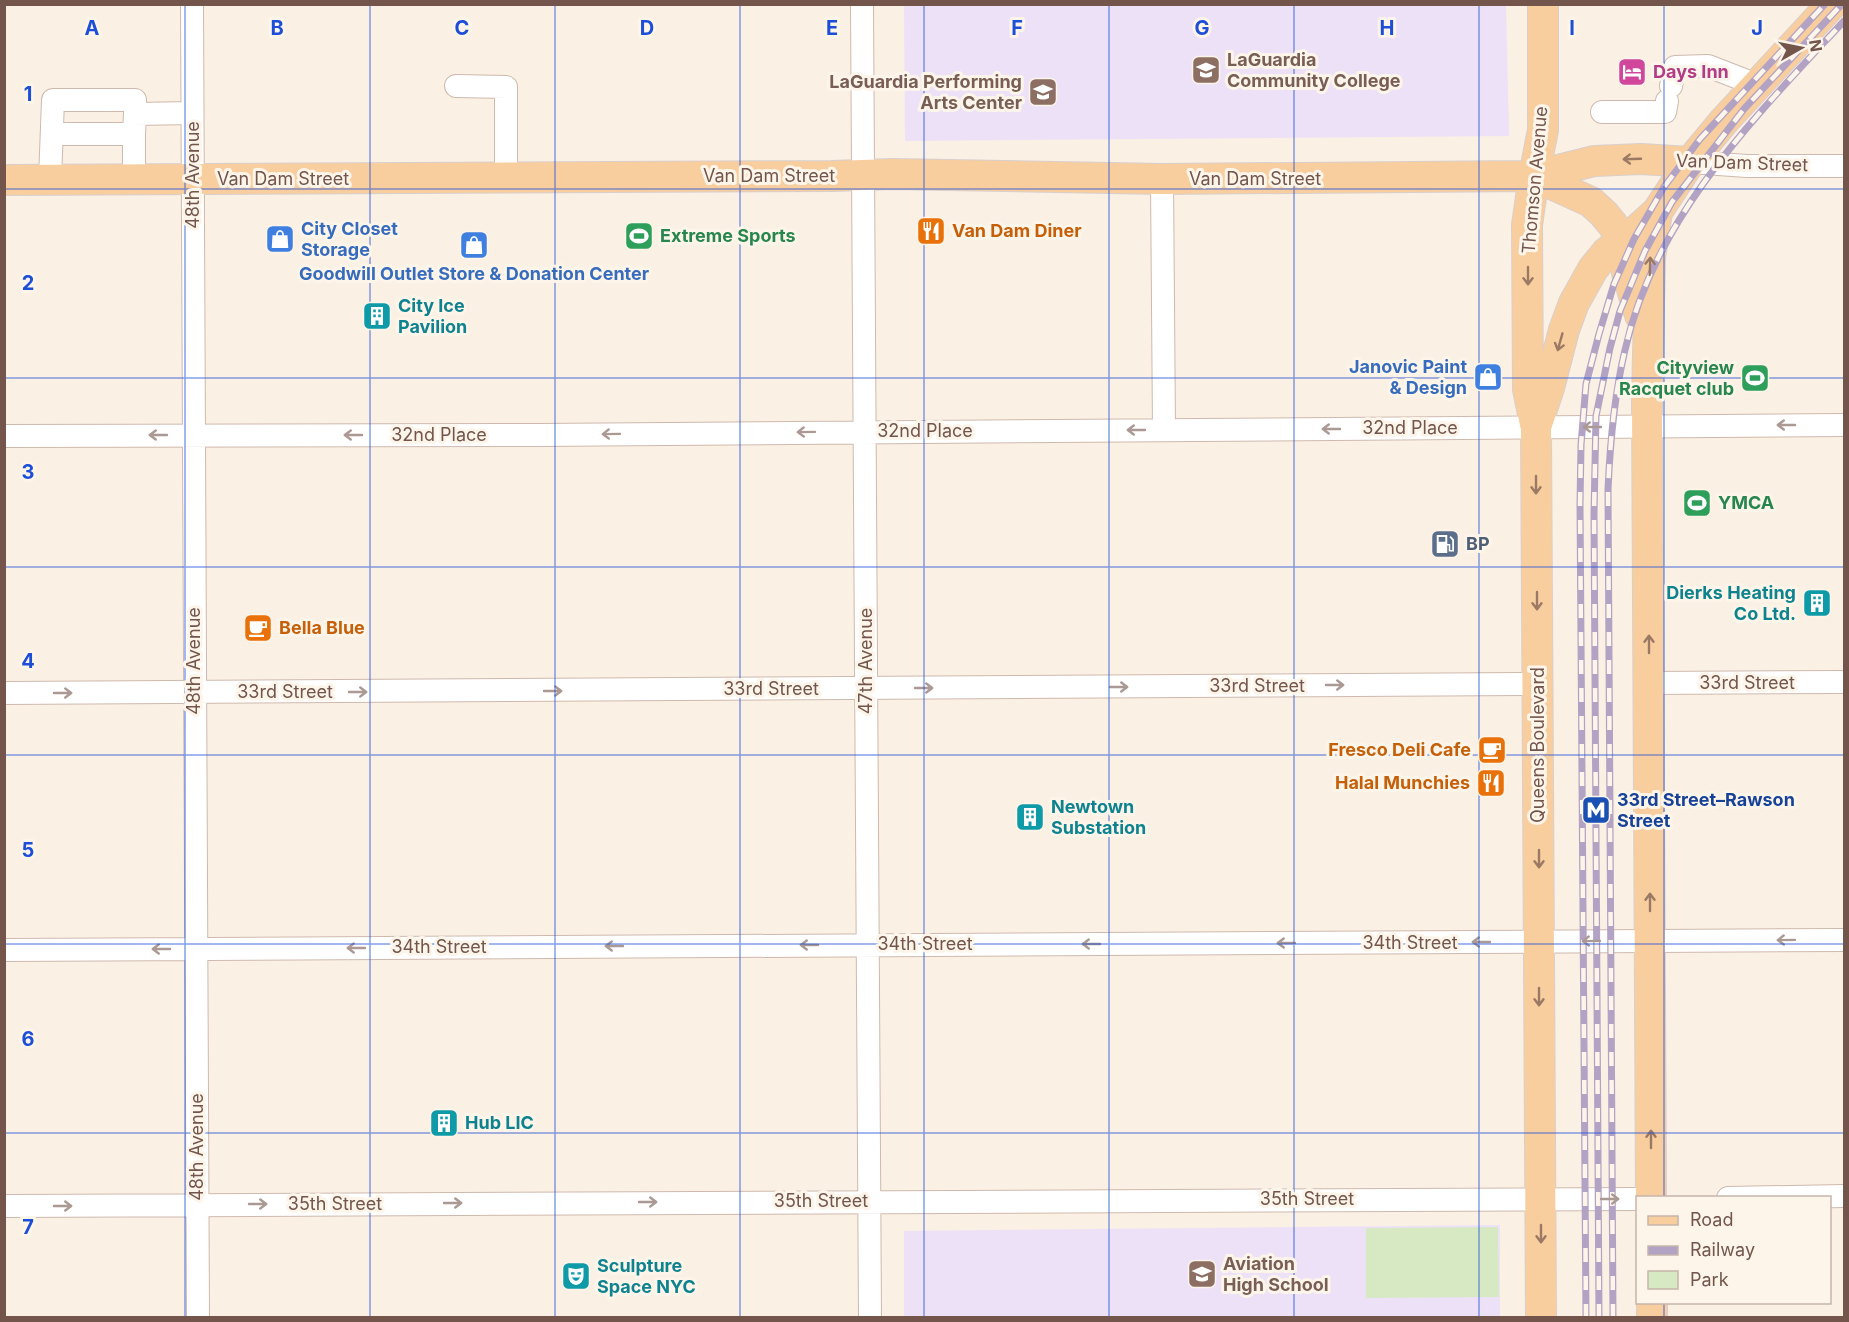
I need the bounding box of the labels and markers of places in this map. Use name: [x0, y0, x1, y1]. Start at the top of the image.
place label: LaGuardia Community College: [1227, 49, 1401, 91]
school or university icon: LaGuardia Community College: [1190, 54, 1222, 86]
hotel icon: Days Inn: [1616, 56, 1648, 88]
place label: Days Inn: [1653, 61, 1729, 82]
place label: LaGuardia Performing Arts Center: [829, 71, 1022, 113]
school or university icon: LaGuardia Performing Arts Center: [1027, 76, 1059, 108]
restaurant icon: Van Dam Diner: [915, 215, 947, 247]
place label: City Closet Storage: [301, 218, 398, 260]
sports icon: Extreme Sports: [623, 220, 655, 252]
place label: Van Dam Diner: [952, 220, 1082, 241]
shop icon: City Closet Storage: [264, 223, 296, 255]
place label: Extreme Sports: [660, 225, 796, 246]
shop icon: Goodwill Outlet Store & Donation Center: [458, 229, 490, 261]
place label: Goodwill Outlet Store & Donation Center: [299, 263, 649, 284]
place label: City Ice Pavilion: [398, 295, 467, 337]
building icon: City Ice Pavilion: [361, 300, 393, 332]
place label: Janovic Paint & Design: [1349, 356, 1467, 398]
place label: Cityview Racquet club: [1619, 357, 1735, 399]
shop icon: Janovic Paint & Design: [1472, 361, 1504, 393]
sports icon: Cityview Racquet club: [1739, 362, 1771, 394]
sports icon: YMCA: [1681, 487, 1713, 519]
place label: YMCA: [1718, 492, 1774, 513]
fuel station icon: BP: [1429, 528, 1461, 560]
place label: BP: [1466, 533, 1490, 554]
place label: Dierks Heating Co Ltd.: [1666, 582, 1796, 624]
building icon: Dierks Heating Co Ltd.: [1801, 587, 1833, 619]
cafe icon: Bella Blue: [242, 612, 274, 644]
place label: Bella Blue: [279, 617, 365, 638]
cafe icon: Fresco Deli Cafe: [1476, 734, 1508, 766]
place label: Fresco Deli Cafe: [1328, 739, 1471, 760]
restaurant icon: Halal Munchies: [1475, 767, 1507, 799]
place label: Halal Munchies: [1335, 772, 1470, 793]
place label: 33rd Street–Rawson Street: [1617, 789, 1795, 831]
metro station icon: 33rd Street–Rawson Street: [1580, 794, 1612, 826]
place label: Newtown Substation: [1051, 796, 1146, 838]
building icon: Newtown Substation: [1014, 801, 1046, 833]
building icon: Hub LIC: [428, 1107, 460, 1139]
place label: Hub LIC: [465, 1112, 534, 1133]
place label: Aviation High School: [1223, 1253, 1329, 1295]
place label: Sculpture Space NYC: [597, 1255, 696, 1297]
school or university icon: Aviation High School: [1186, 1258, 1218, 1290]
theatre icon: Sculpture Space NYC: [560, 1260, 592, 1292]

